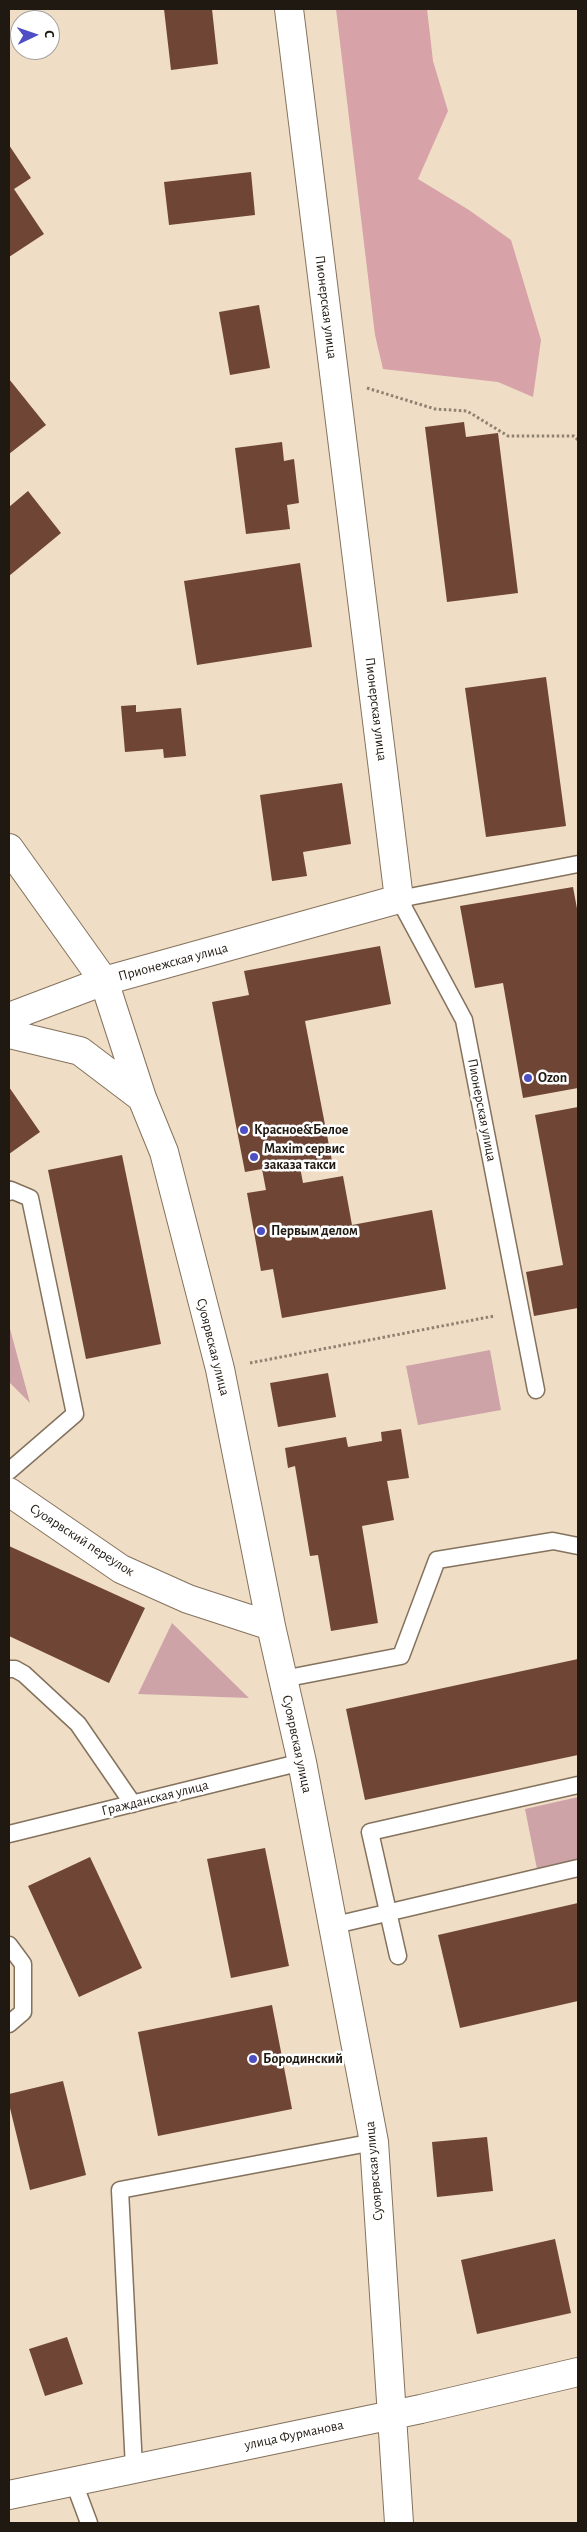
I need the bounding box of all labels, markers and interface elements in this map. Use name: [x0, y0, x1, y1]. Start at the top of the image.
north arrow: [10, 10, 60, 60]
text: С: [42, 30, 56, 39]
street label: Пионерская улица: [311, 254, 341, 360]
street label: Пионерская улица: [361, 656, 391, 762]
street label: Прионежская улица: [116, 939, 230, 985]
street label: Пионерская улица: [464, 1057, 500, 1163]
place label: Ozon: [538, 1070, 567, 1086]
marker: Ozon: [522, 1072, 534, 1084]
place label: Красное&Белое: [254, 1122, 348, 1138]
marker: Красное&Белое: [238, 1124, 250, 1136]
place label: Maxim сервис заказа такси: [264, 1141, 345, 1174]
marker: Maxim сервис заказа такси: [248, 1151, 260, 1163]
place label: Первым делом: [271, 1223, 358, 1239]
marker: Первым делом: [255, 1225, 267, 1237]
street label: Суоярвская улица: [193, 1296, 233, 1398]
street label: Суоярвский переулок: [27, 1500, 137, 1580]
street label: Суоярвская улица: [278, 1693, 316, 1795]
street label: Гражданская улица: [100, 1777, 210, 1819]
place label: Бородинский: [263, 2051, 343, 2067]
marker: Бородинский: [247, 2053, 259, 2065]
street label: Суоярвская улица: [361, 2120, 387, 2222]
street label: улица Фурманова: [243, 2416, 345, 2454]

